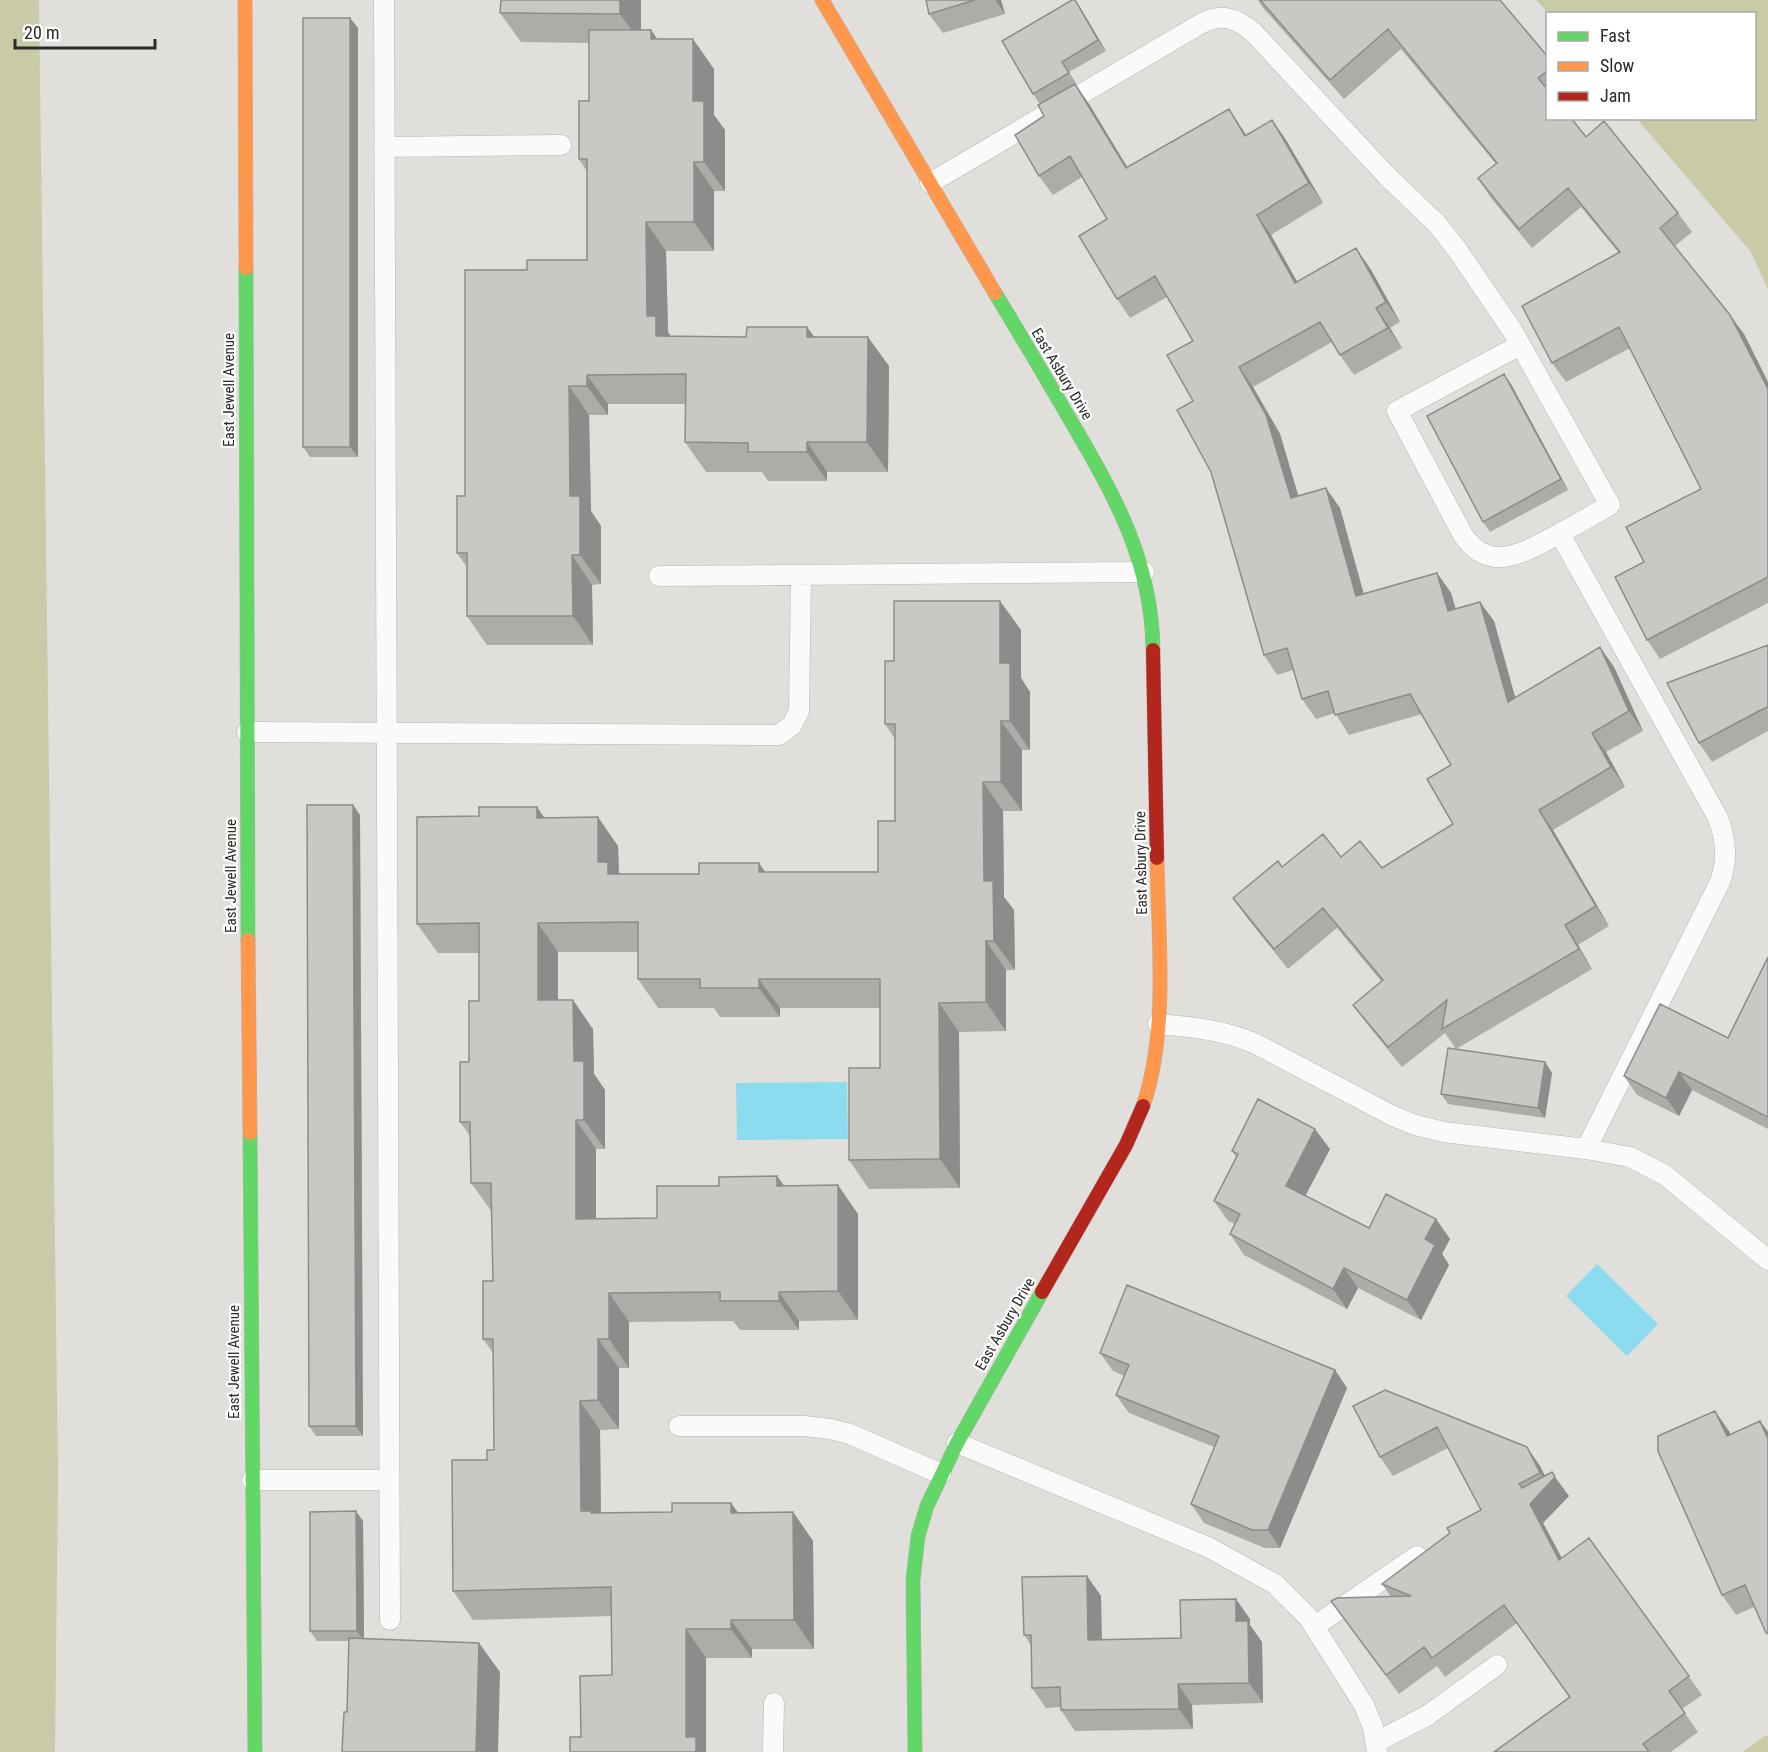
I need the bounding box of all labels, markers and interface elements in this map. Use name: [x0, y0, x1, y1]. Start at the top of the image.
scale bar: [15, 12, 154, 50]
legend: [1546, 12, 1756, 120]
text: 20 m: [24, 22, 59, 43]
text: Fast: [1600, 25, 1631, 46]
text: Slow: [1600, 55, 1635, 76]
text: Jam: [1600, 85, 1631, 106]
street label: East Asbury Drive: [1028, 325, 1096, 423]
street label: East Jewell Avenue: [220, 333, 238, 447]
street label: East Asbury Drive: [1131, 811, 1151, 915]
street label: East Jewell Avenue: [222, 819, 240, 933]
street label: East Asbury Drive: [971, 1275, 1039, 1373]
street label: East Jewell Avenue: [225, 1305, 243, 1419]

